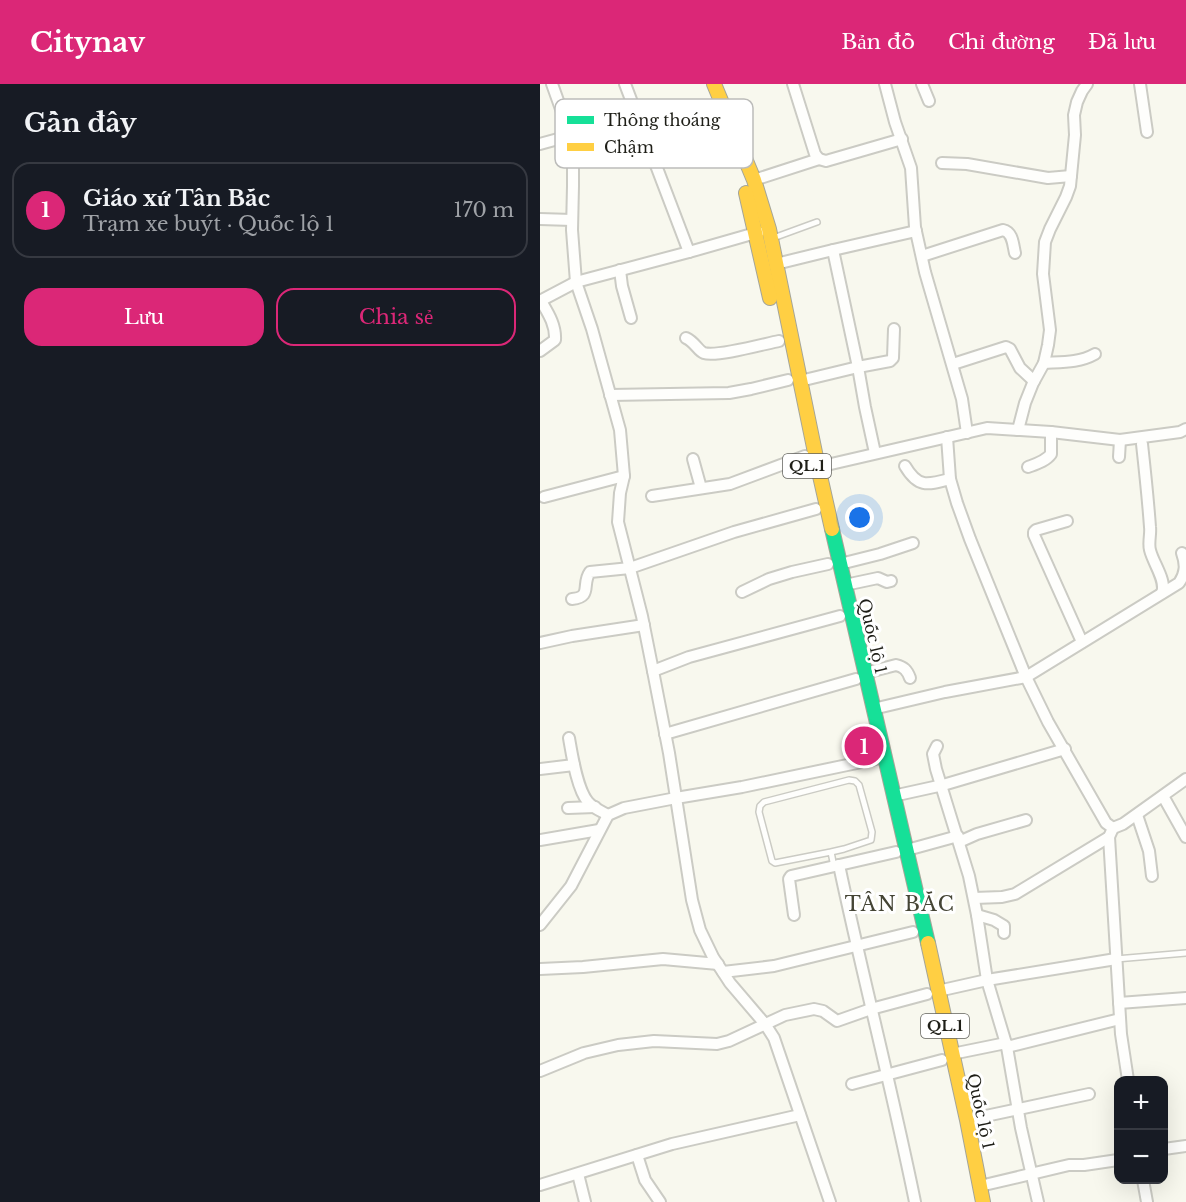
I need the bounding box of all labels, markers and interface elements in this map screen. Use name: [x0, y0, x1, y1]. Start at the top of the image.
text: Citynav: [30, 25, 145, 60]
text: Bản đồ: [841, 29, 915, 55]
text: Chỉ đường: [948, 29, 1055, 55]
text: Đã lưu: [1088, 29, 1156, 55]
legend: [555, 99, 753, 168]
text: Gần đây: [24, 107, 137, 139]
text: Thông thoáng: [604, 110, 721, 130]
text: Chậm: [604, 137, 654, 157]
text: Giáo xứ Tân Bắc: [83, 185, 270, 212]
text: 1: [41, 198, 50, 222]
text: 170 m: [454, 198, 514, 222]
text: Trạm xe buýt · Quốc lộ 1: [83, 212, 334, 236]
button: Lưu: [24, 288, 264, 346]
button: Chia sẻ: [276, 288, 516, 346]
road number: QL.1: [783, 454, 831, 478]
your location: [845, 503, 874, 532]
street label: Quốc lộ 1: [855, 596, 891, 676]
pin: 1: [844, 724, 884, 768]
district label: TÂN BẮC: [845, 891, 955, 916]
road number: QL.1: [921, 1014, 969, 1038]
street label: Quốc lộ 1: [963, 1071, 999, 1151]
map controls: [1114, 1076, 1168, 1184]
button: +: [1114, 1076, 1168, 1130]
button: −: [1114, 1130, 1168, 1184]

